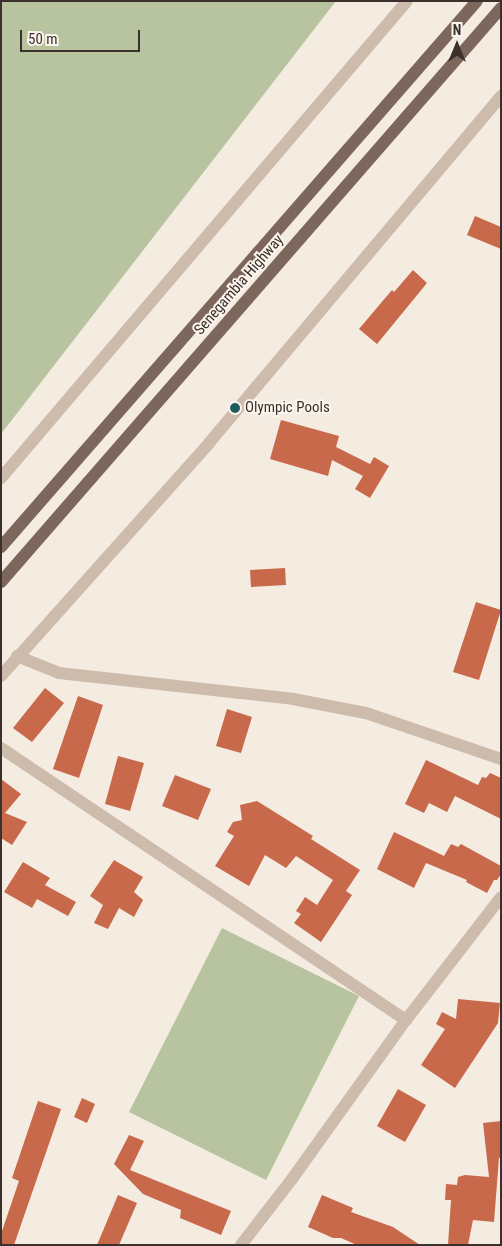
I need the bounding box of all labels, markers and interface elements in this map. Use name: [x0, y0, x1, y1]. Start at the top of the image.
scale bar: [22, 20, 142, 52]
north arrow: [432, 20, 482, 70]
text: N: [453, 22, 461, 38]
text: 50 m: [28, 30, 58, 48]
street label: Senegambia Highway: [191, 231, 287, 339]
place label: Olympic Pools: [245, 399, 330, 417]
marker: Olympic Pools: [229, 402, 241, 414]

